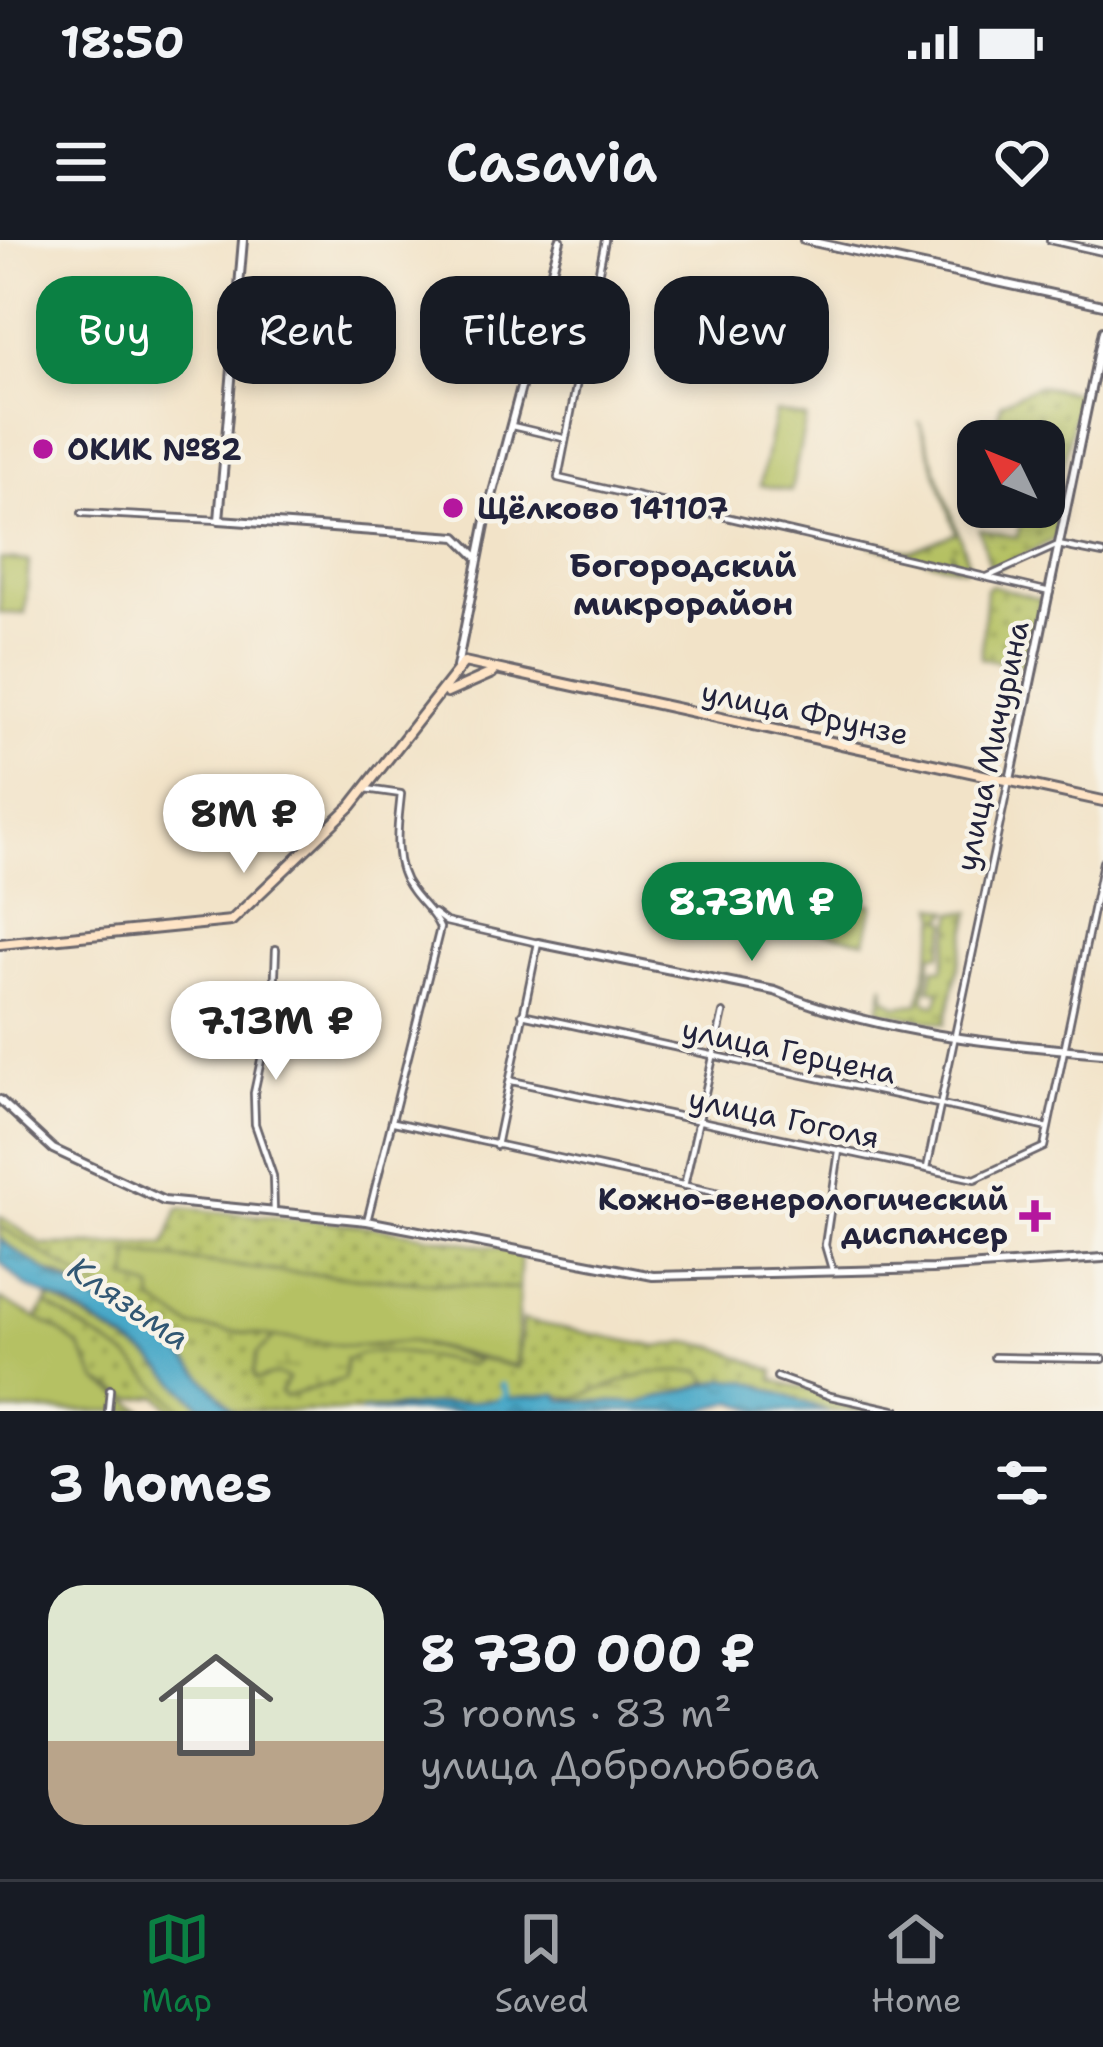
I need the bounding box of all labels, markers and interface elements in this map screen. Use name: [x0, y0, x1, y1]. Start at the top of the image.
text: 18:50: [60, 12, 185, 72]
text: Casavia: [445, 126, 658, 198]
icon: menu: [48, 129, 114, 195]
icon: heart: [989, 129, 1055, 195]
chip: Buy: [36, 276, 193, 384]
chip: Rent: [217, 276, 396, 384]
chip: Filters: [420, 276, 630, 384]
chip: New: [654, 276, 829, 384]
north arrow: [957, 420, 1065, 528]
map controls: [957, 420, 1065, 528]
place label: ОКИК №82: [67, 429, 242, 470]
marker: ОКИК №82: [30, 436, 56, 462]
place label: Щёлково 141107: [477, 488, 728, 529]
marker: Щёлково 141107: [440, 495, 466, 521]
district label: Богородский микрорайон: [569, 543, 797, 626]
street label: улица Мичурина: [945, 617, 1039, 875]
street label: улица Фрунзе: [698, 671, 912, 755]
pin: 8M ₽: [173, 774, 315, 876]
text: 8M ₽: [190, 787, 298, 839]
pin: 8.73M ₽: [641, 862, 863, 964]
text: 8.73M ₽: [669, 875, 835, 927]
pin: 7.13M ₽: [165, 981, 387, 1083]
text: 7.13M ₽: [198, 994, 354, 1046]
street label: улица Герцена: [678, 1008, 900, 1094]
street label: улица Гоголя: [685, 1078, 883, 1158]
place label: Кожно-венерологический диспансер: [598, 1179, 1008, 1254]
marker: Кожно-венерологический диспансер: [1019, 1200, 1051, 1232]
water label: Клязьма: [59, 1246, 199, 1360]
text: 3 homes: [48, 1449, 272, 1517]
icon: filters: [989, 1450, 1055, 1516]
text: 8 730 000 ₽: [420, 1619, 756, 1687]
icon: home: [144, 1633, 288, 1777]
text: 3 rooms · 83 m²: [420, 1687, 732, 1739]
text: улица Добролюбова: [420, 1739, 819, 1791]
tab: Map: [141, 1906, 212, 2023]
tab: Saved: [495, 1906, 588, 2023]
tab: Home: [871, 1906, 962, 2023]

